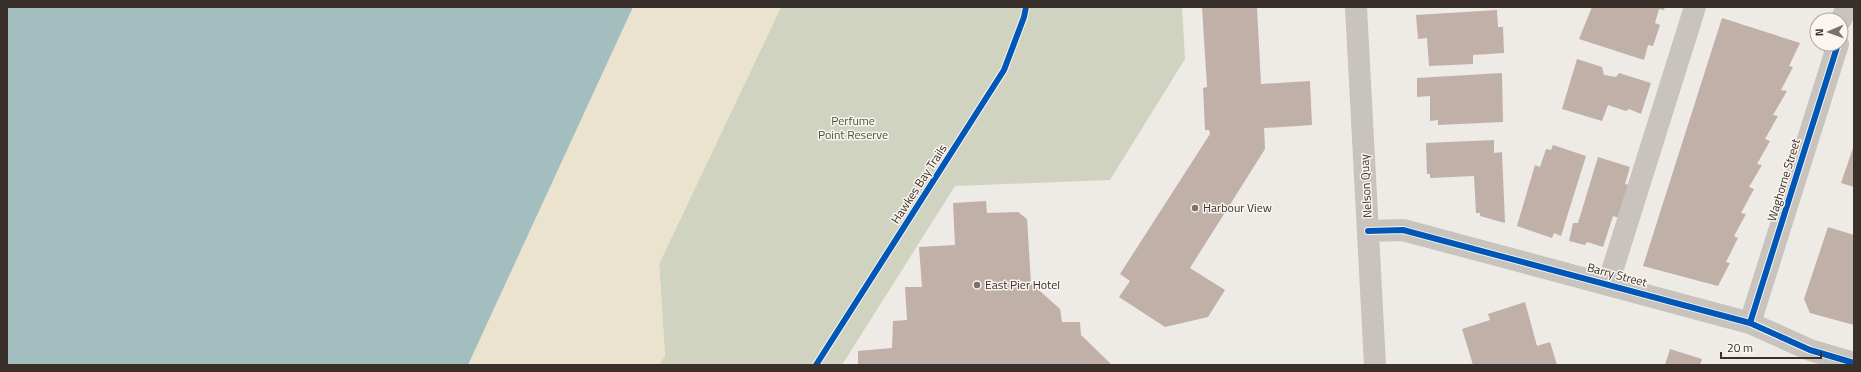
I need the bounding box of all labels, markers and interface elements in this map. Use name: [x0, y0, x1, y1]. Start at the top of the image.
north arrow: [1809, 12, 1849, 52]
text: N: [1811, 28, 1827, 36]
park label: Perfume Point Reserve: [818, 111, 888, 144]
street label: Waghorne Street: [1762, 135, 1805, 224]
street label: Hawkes Bay Trails: [886, 140, 952, 227]
street label: Nelson Quay: [1354, 153, 1377, 218]
place label: Harbour View: [1203, 198, 1272, 217]
marker: Harbour View: [1190, 203, 1200, 213]
street label: Barry Street: [1585, 257, 1650, 292]
place label: East Pier Hotel: [985, 275, 1060, 294]
marker: East Pier Hotel: [972, 280, 982, 290]
scale bar: [1721, 334, 1821, 360]
text: 20 m: [1727, 338, 1753, 357]

